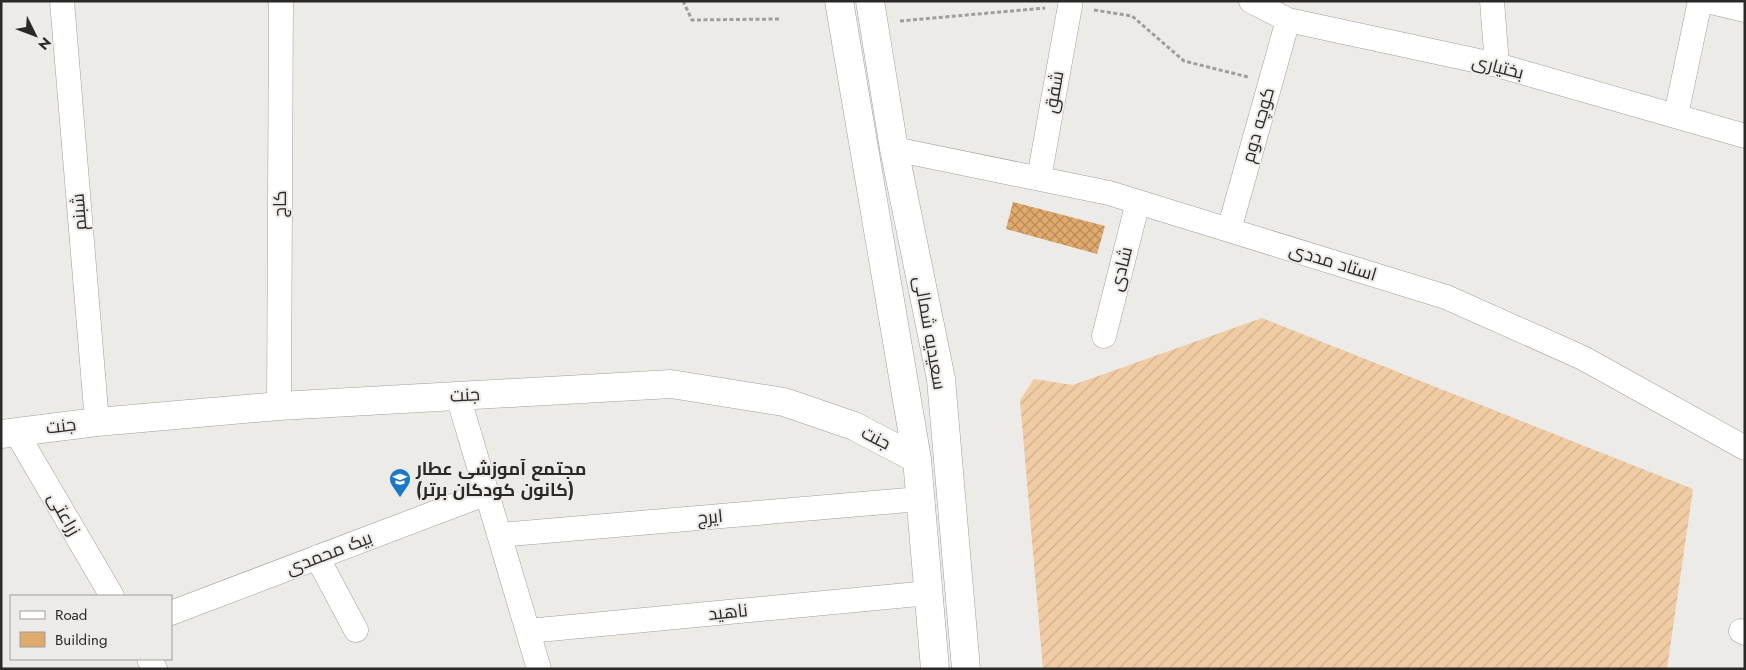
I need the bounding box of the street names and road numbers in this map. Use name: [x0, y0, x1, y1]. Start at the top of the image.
street label: بختیاری: [1469, 48, 1527, 86]
street label: شفق: [1038, 69, 1070, 115]
street label: کوچه دوم: [1235, 84, 1281, 166]
street label: کاج: [267, 191, 293, 218]
street label: شبنم: [64, 192, 94, 232]
street label: استاد مددی: [1286, 236, 1380, 288]
street label: شادی: [1103, 244, 1139, 294]
street label: سعیدیه شمالی: [907, 274, 953, 392]
street label: جنت: [449, 381, 481, 409]
street label: جنت: [45, 411, 77, 441]
street label: جنت: [857, 420, 895, 456]
street label: زراعتی: [41, 488, 87, 540]
street label: ایرج: [696, 503, 724, 531]
street label: بیک محمدی: [282, 525, 376, 581]
street label: ناهید: [707, 597, 749, 627]

